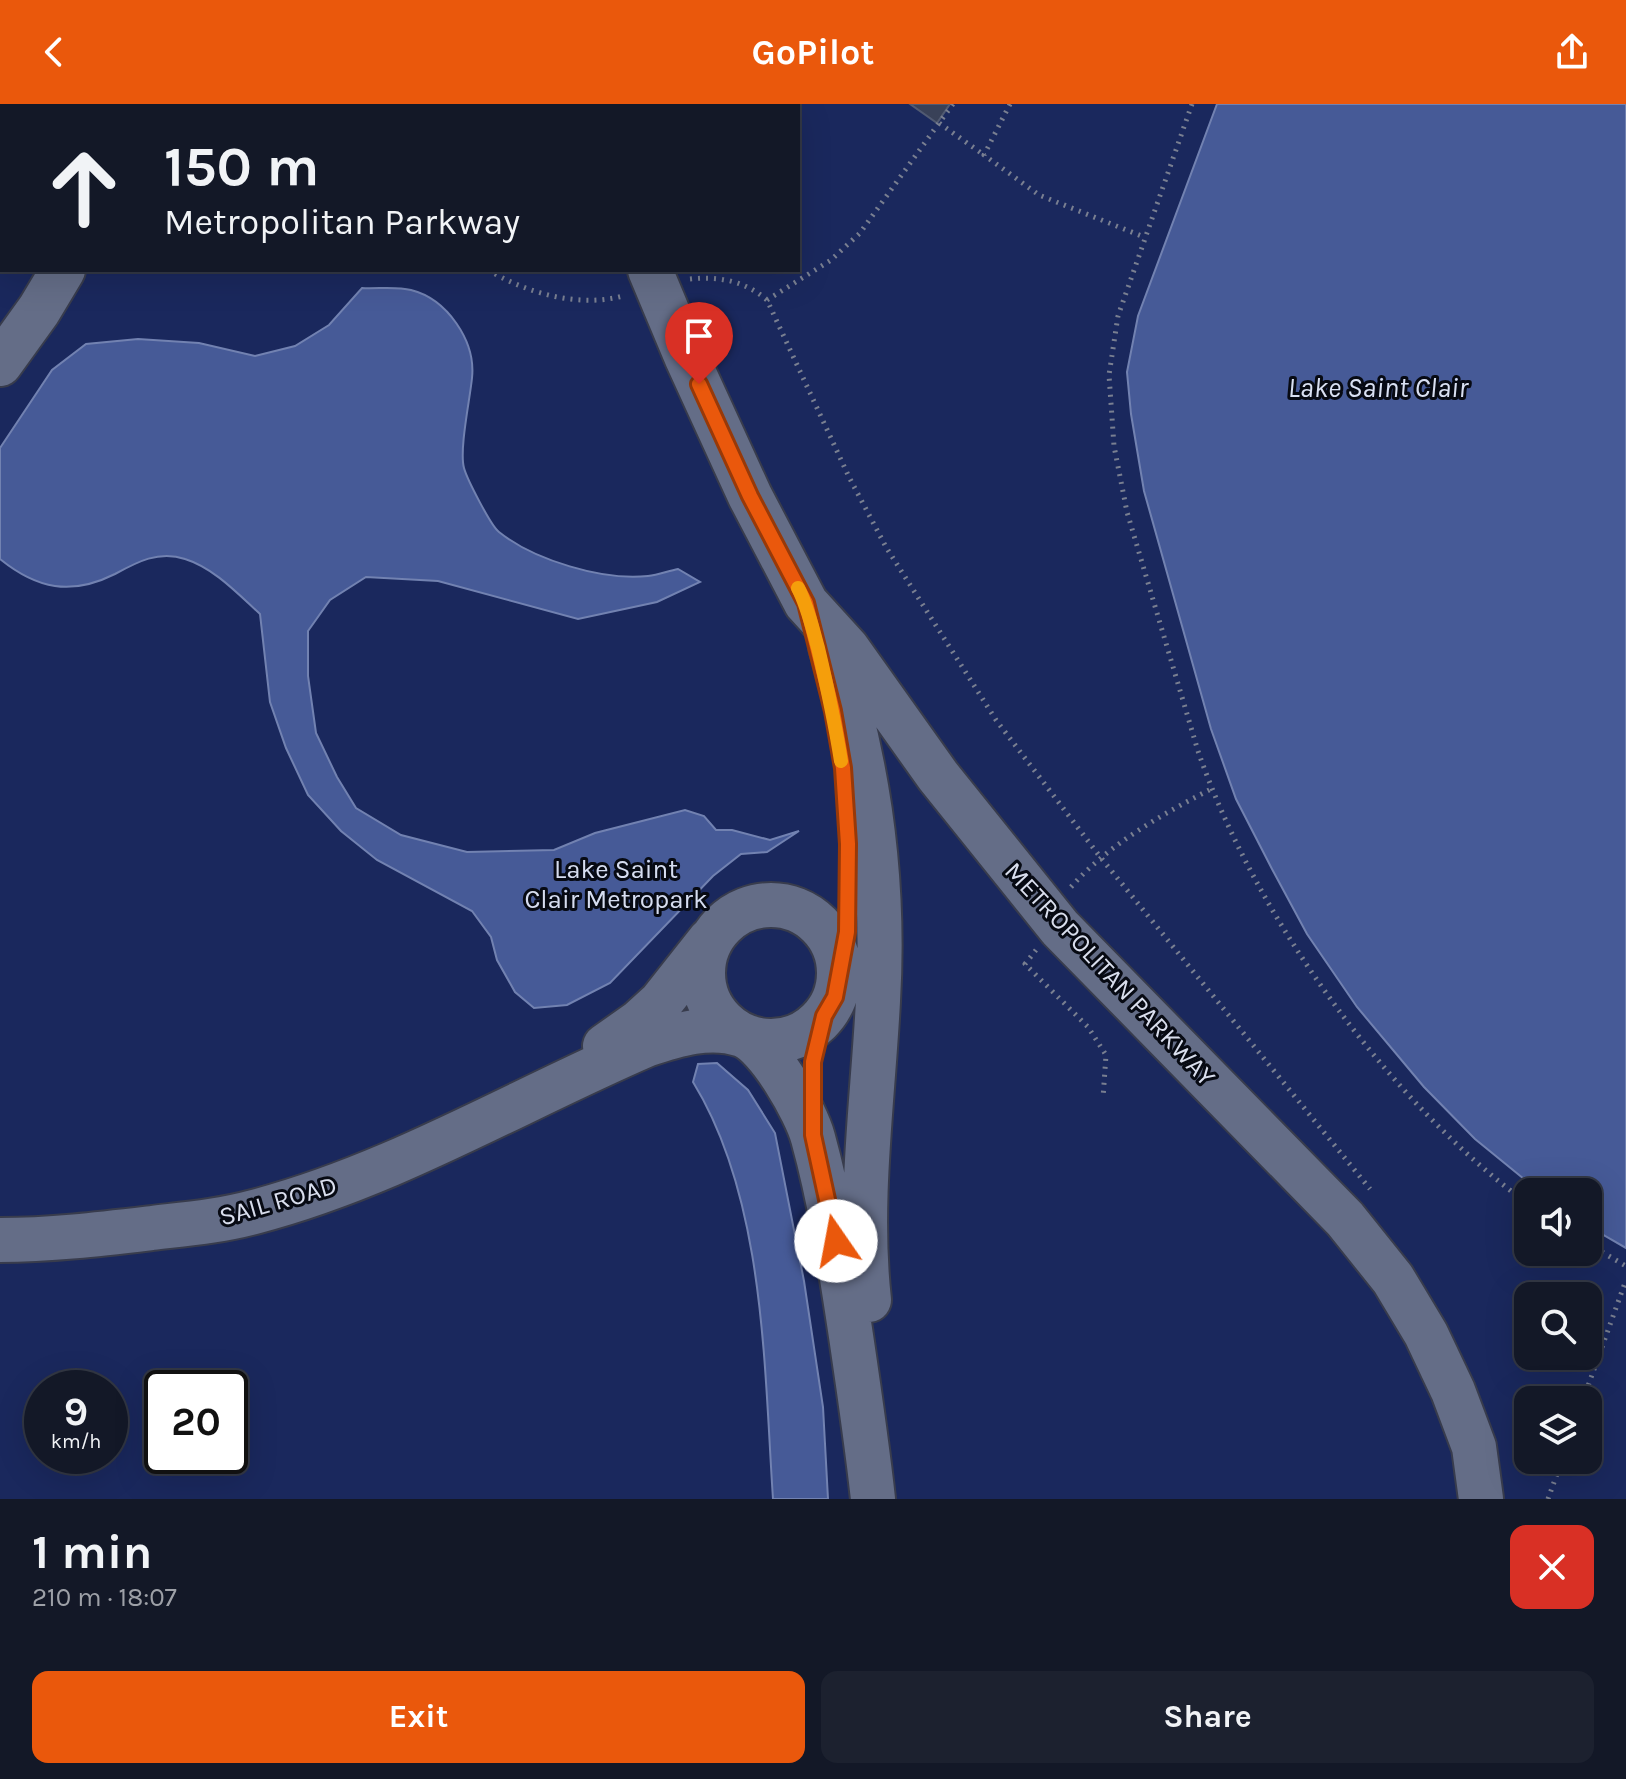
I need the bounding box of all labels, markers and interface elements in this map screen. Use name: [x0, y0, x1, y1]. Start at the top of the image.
icon: back: [32, 30, 76, 74]
icon: share: [1550, 30, 1594, 74]
text: GoPilot: [752, 31, 875, 73]
text: 150 m: [164, 134, 319, 199]
icon: ahead: [32, 136, 136, 240]
text: Metropolitan Parkway: [164, 201, 520, 243]
pin: [665, 302, 733, 384]
icon: arrive: [677, 314, 721, 358]
water label: Lake Saint Clair: [1288, 371, 1470, 404]
park label: Lake Saint Clair Metropark: [524, 854, 708, 915]
street label: METROPOLITAN PARKWAY: [998, 856, 1222, 1093]
street label: SAIL ROAD: [216, 1169, 340, 1233]
map controls: [1514, 1178, 1602, 1474]
button: sound: [1514, 1178, 1602, 1266]
position arrow: [794, 1199, 878, 1283]
button: search: [1514, 1282, 1602, 1370]
speed limit sign: 20: [144, 1370, 248, 1474]
button: layers: [1514, 1386, 1602, 1474]
text: 9: [64, 1388, 88, 1435]
text: km/h: [51, 1430, 101, 1453]
text: 1 min: [32, 1524, 152, 1580]
button: close: [1510, 1525, 1594, 1609]
text: 210 m · 18:07: [32, 1582, 177, 1613]
button: Exit: [32, 1671, 805, 1763]
button: Share: [821, 1671, 1594, 1763]

